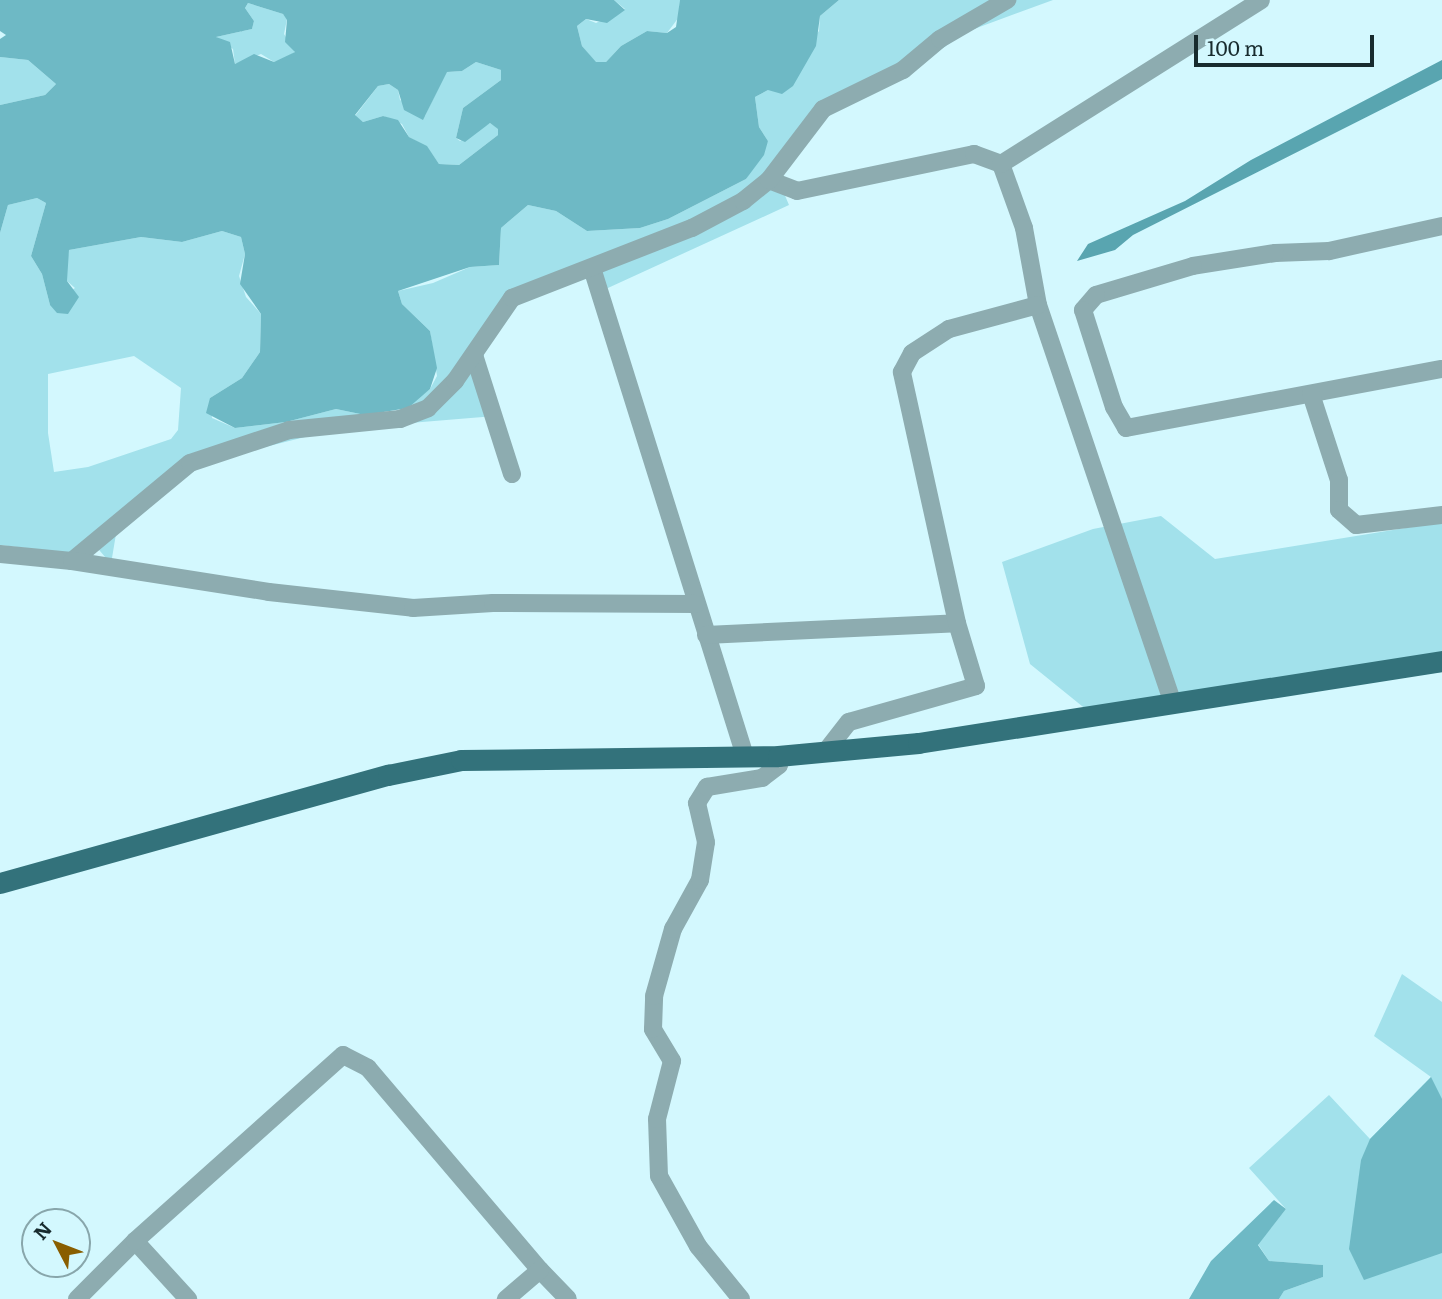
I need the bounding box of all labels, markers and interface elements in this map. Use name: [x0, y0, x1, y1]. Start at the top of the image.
scale bar: [1197, 21, 1377, 65]
text: 100 m: [1207, 31, 1264, 62]
north arrow: [21, 1208, 91, 1278]
text: N: [26, 1215, 58, 1246]

